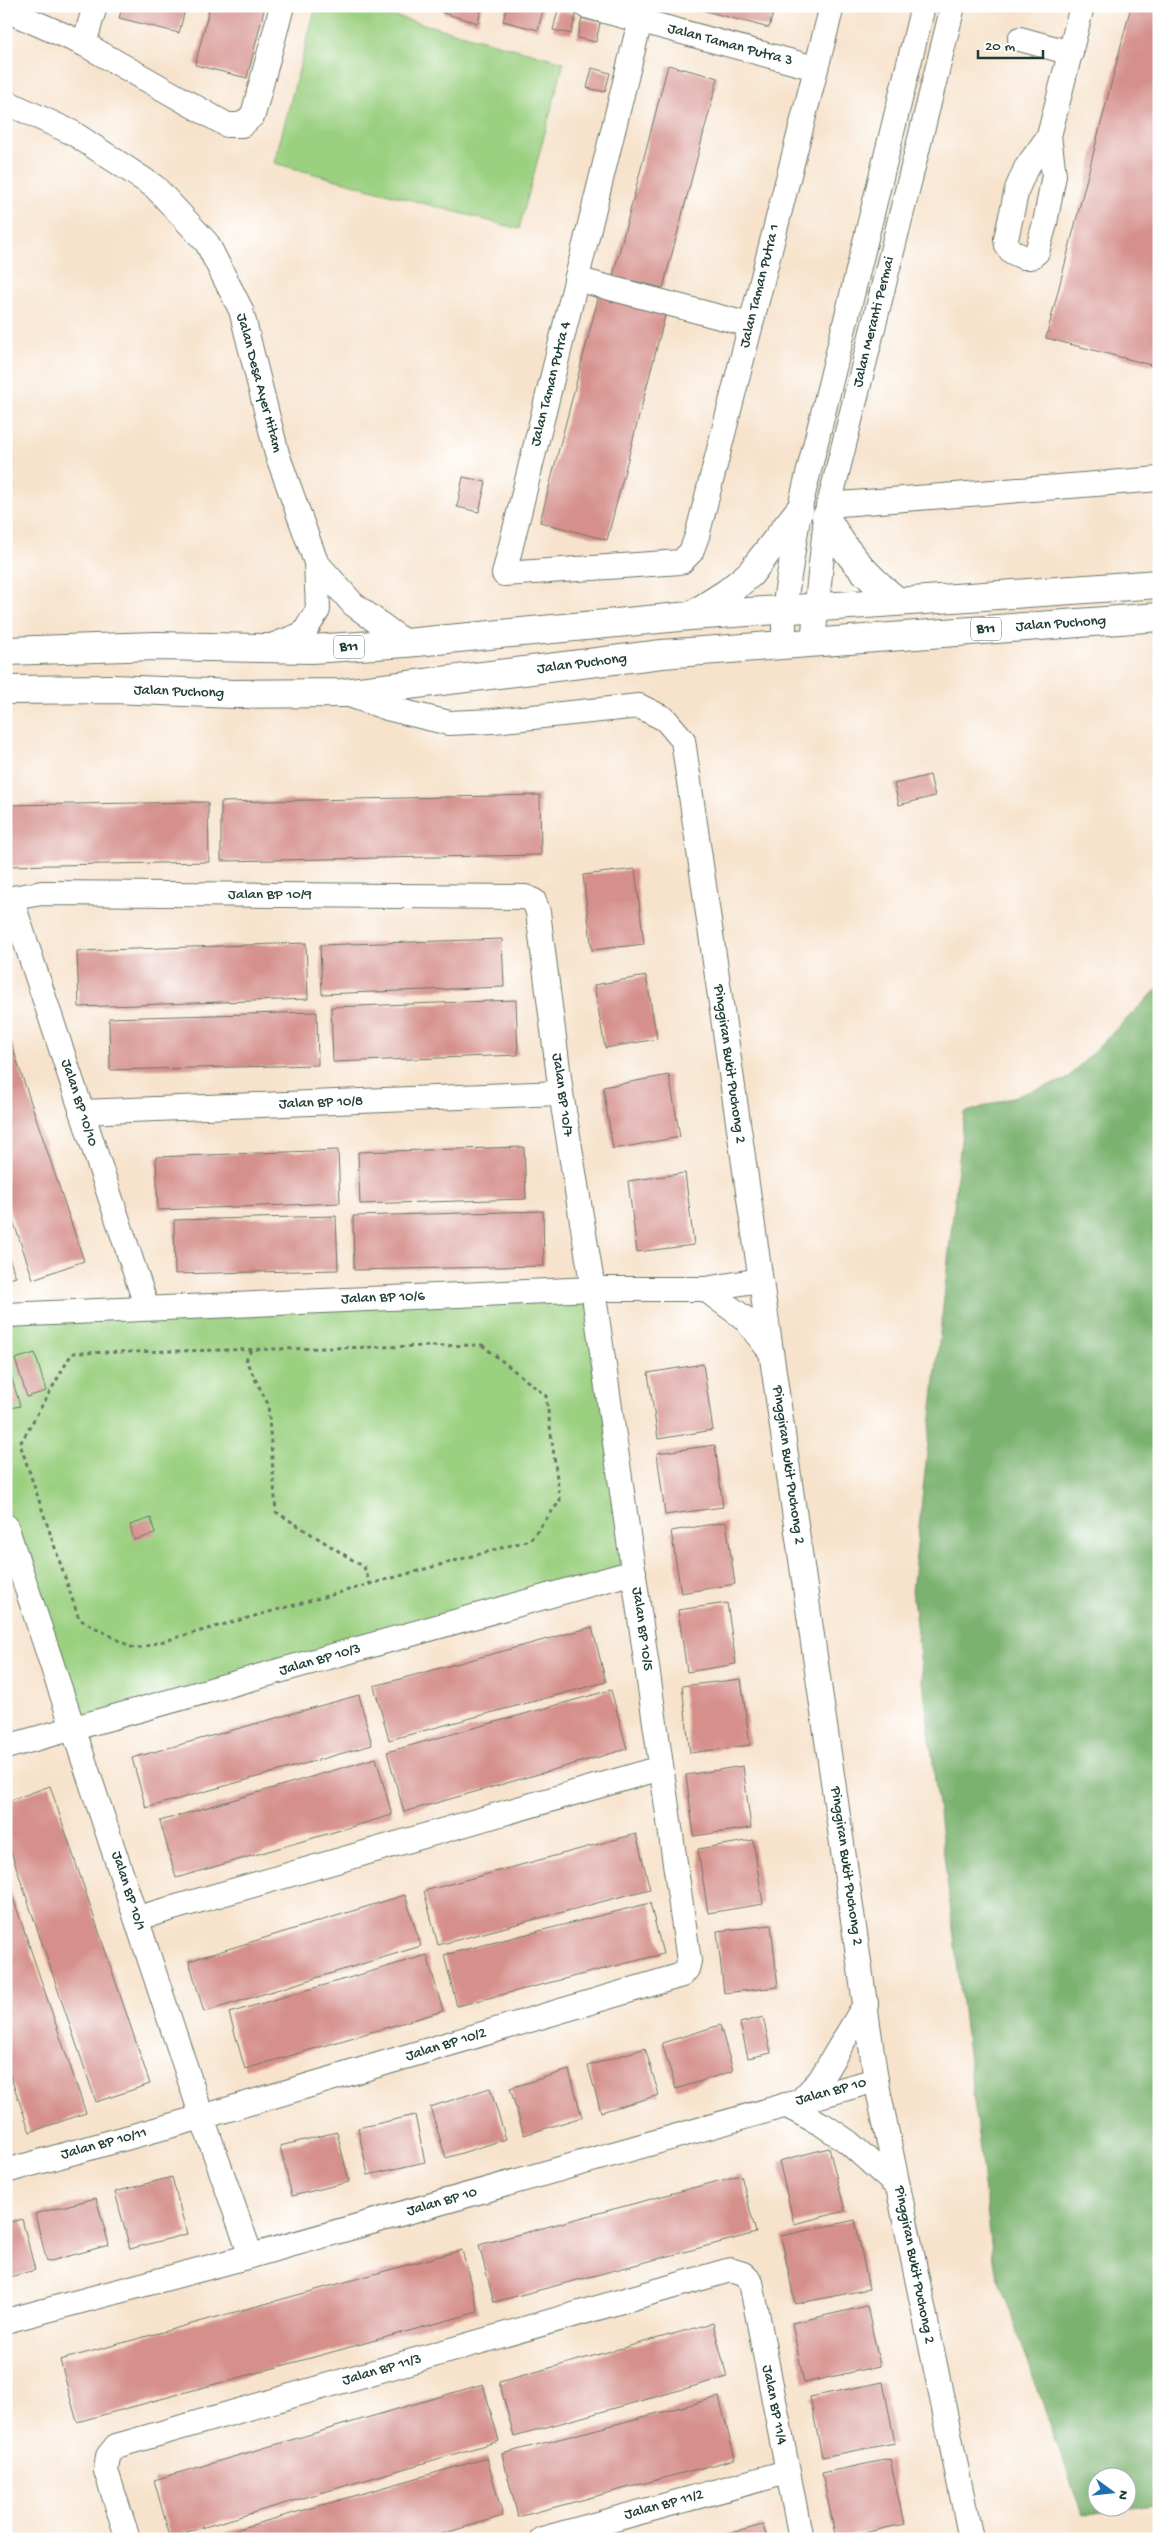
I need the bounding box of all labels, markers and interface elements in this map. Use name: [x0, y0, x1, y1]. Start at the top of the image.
street label: Jalan Taman Putra 3: [665, 20, 795, 70]
scale bar: [978, 28, 1042, 60]
text: 20 m: [985, 38, 1015, 56]
street label: Jalan Taman Putra 1: [736, 222, 784, 350]
street label: Jalan Meranti Permai: [849, 255, 899, 389]
street label: Jalan Desa Ayer Hitam: [232, 311, 286, 455]
street label: Jalan Taman Putra 4: [527, 320, 575, 448]
street label: Jalan Puchong: [1015, 612, 1107, 636]
road number: B11: [971, 618, 1001, 640]
road number: B11: [334, 636, 364, 659]
street label: Jalan Puchong: [536, 650, 628, 678]
street label: Jalan Puchong: [133, 681, 225, 703]
street label: Jalan BP 10/9: [228, 886, 312, 904]
street label: Pinggiran Bukit Puchong 2: [709, 982, 749, 1145]
street label: Jalan BP 10/7: [547, 1052, 577, 1139]
street label: Jalan BP 10/10: [56, 1057, 102, 1149]
street label: Jalan BP 10/8: [278, 1093, 364, 1113]
street label: Jalan BP 10/6: [341, 1288, 426, 1308]
street label: Pinggiran Bukit Puchong 2: [768, 1383, 808, 1546]
street label: Jalan BP 10/5: [627, 1586, 657, 1672]
street label: Jalan BP 10/3: [277, 1640, 363, 1680]
street label: Pinggiran Bukit Puchong 2: [826, 1784, 866, 1947]
street label: Jalan BP 10/1: [107, 1849, 149, 1933]
street label: Jalan BP 10/2: [403, 2024, 489, 2066]
street label: Jalan BP 10: [794, 2074, 869, 2110]
street label: Jalan BP 10/11: [59, 2124, 149, 2164]
street label: Jalan BP 10: [405, 2183, 480, 2221]
street label: Pinggiran Bukit Puchong 2: [890, 2184, 938, 2345]
street label: Jalan BP 11/3: [340, 2350, 424, 2390]
street label: Jalan BP 11/4: [757, 2364, 791, 2446]
north arrow: [1088, 2468, 1138, 2518]
street label: Jalan BP 11/2: [622, 2486, 706, 2524]
text: N: [1113, 2488, 1132, 2501]

